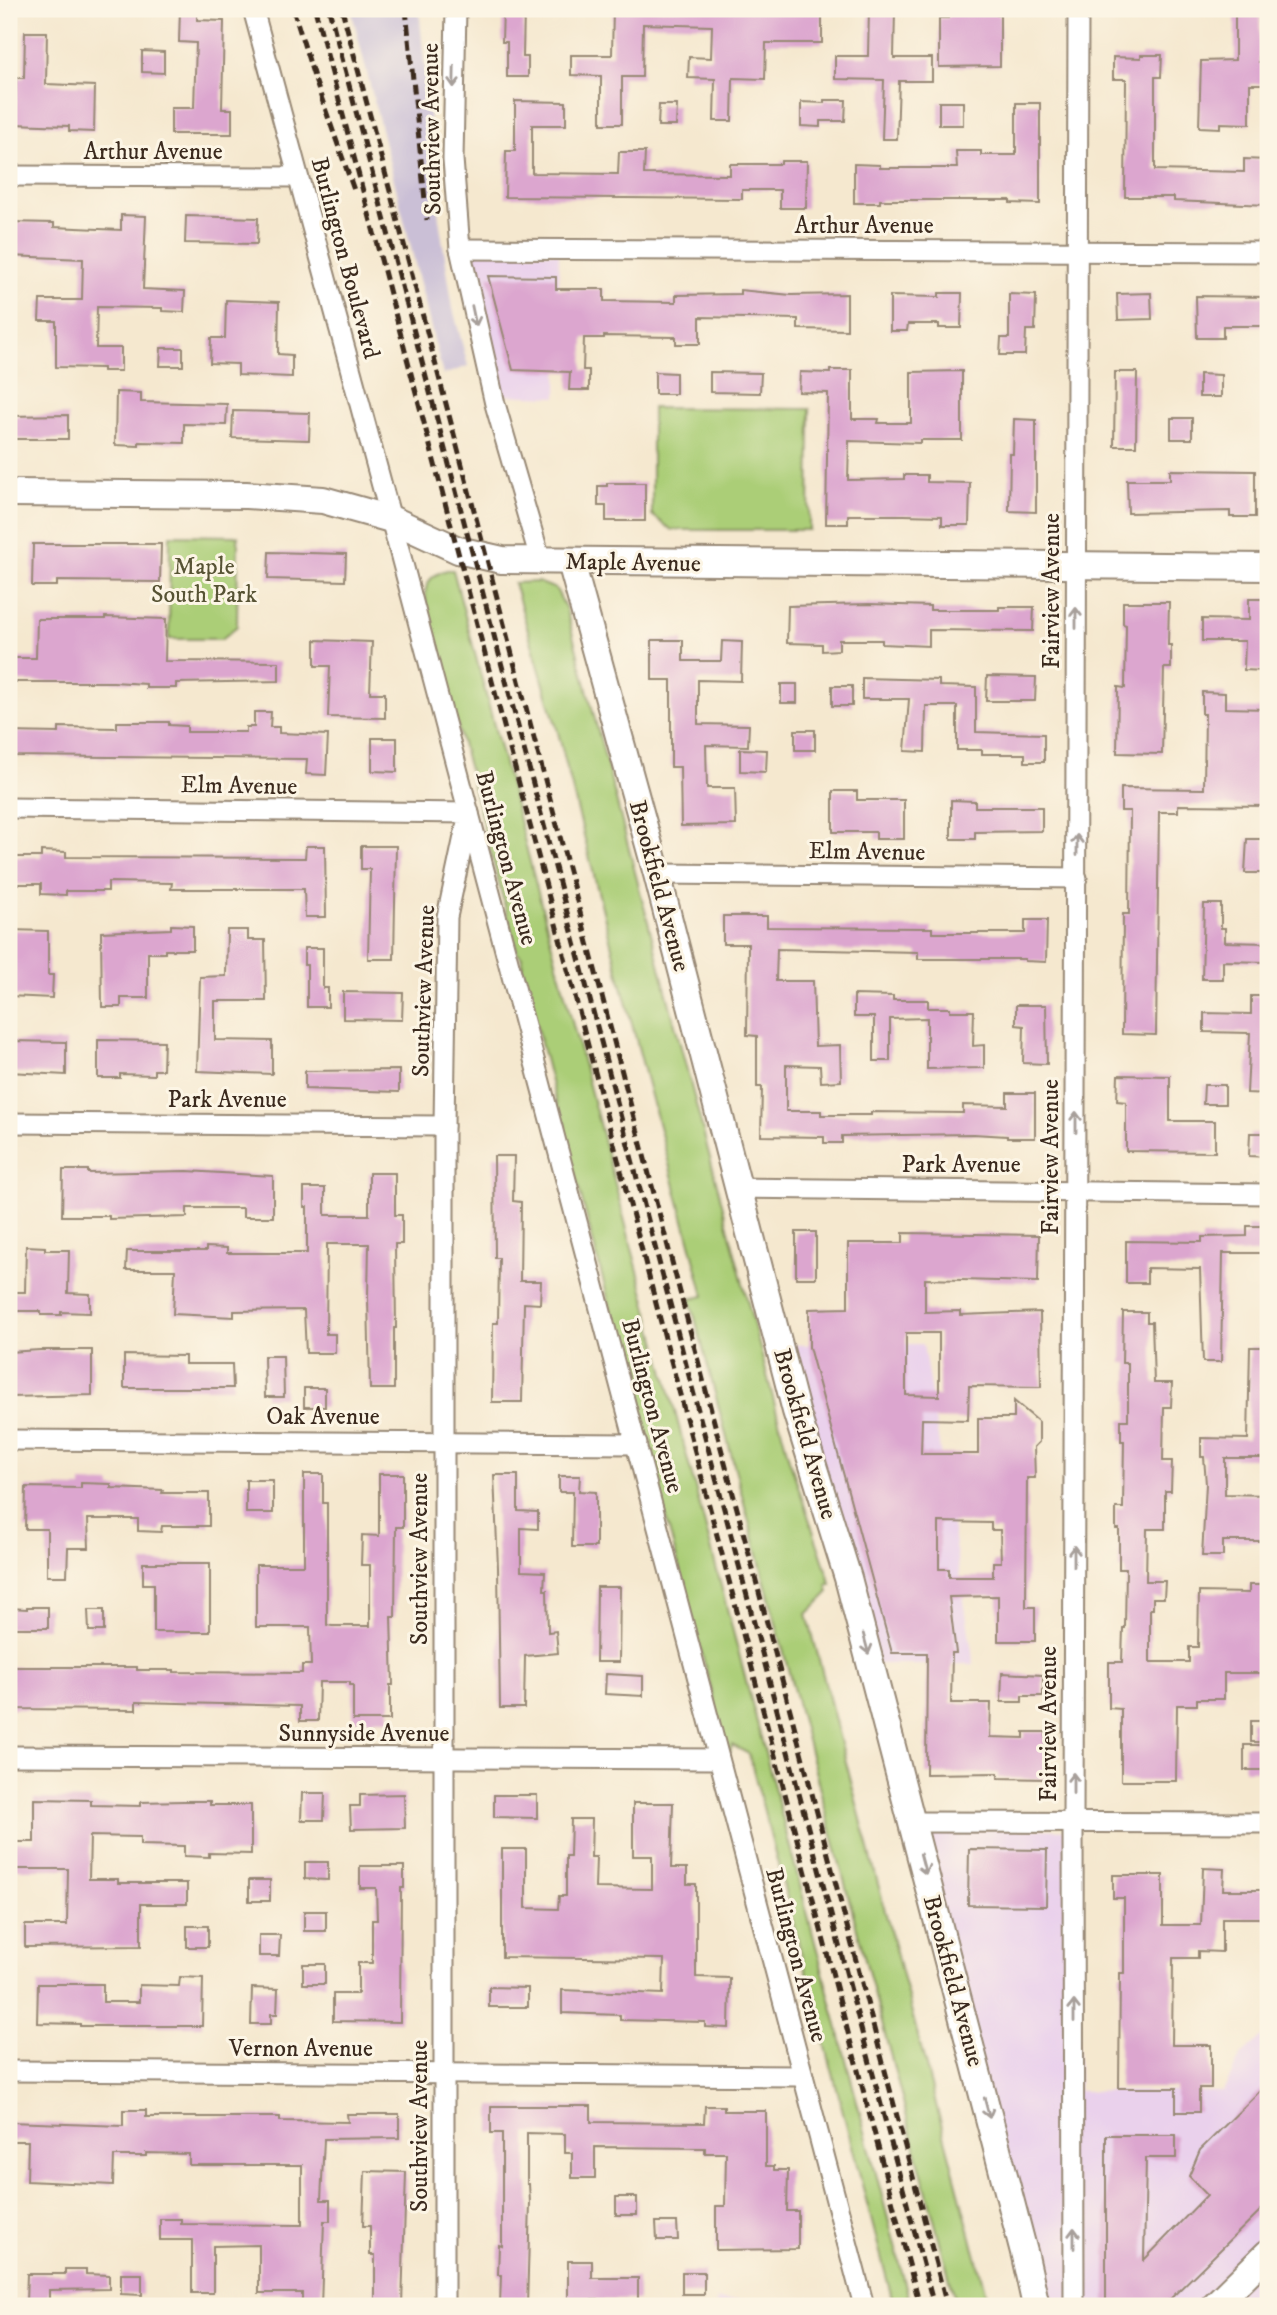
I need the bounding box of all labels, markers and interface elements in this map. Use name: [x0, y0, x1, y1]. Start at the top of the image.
street label: Southview Avenue: [415, 43, 449, 215]
one-way arrow: [448, 65, 461, 88]
street label: Arthur Avenue: [83, 137, 223, 167]
street label: Burlington Boulevard: [304, 154, 386, 362]
street label: Arthur Avenue: [794, 211, 934, 241]
one-way arrow: [467, 304, 481, 327]
street label: Fairview Avenue: [1037, 513, 1067, 669]
street label: Maple Avenue: [565, 547, 701, 579]
park label: Maple South Park: [151, 552, 257, 610]
one-way arrow: [1069, 606, 1083, 629]
street label: Burlington Avenue: [468, 767, 544, 949]
street label: Elm Avenue: [180, 770, 298, 802]
street label: Brookfield Avenue: [622, 797, 696, 975]
one-way arrow: [1070, 834, 1084, 857]
street label: Elm Avenue: [808, 836, 926, 868]
street label: Southview Avenue: [406, 904, 442, 1078]
street label: Fairview Avenue: [1036, 1079, 1066, 1235]
street label: Park Avenue: [167, 1085, 287, 1115]
one-way arrow: [1069, 1110, 1083, 1133]
street label: Park Avenue: [901, 1150, 1021, 1180]
street label: Burlington Avenue: [614, 1315, 690, 1497]
street label: Brookfield Avenue: [766, 1345, 844, 1523]
street label: Oak Avenue: [266, 1402, 380, 1432]
street label: Southview Avenue: [405, 1473, 435, 1645]
one-way arrow: [1067, 1544, 1081, 1567]
one-way arrow: [860, 1633, 873, 1655]
street label: Fairview Avenue: [1034, 1646, 1064, 1802]
street label: Sunnyside Avenue: [279, 1719, 450, 1749]
one-way arrow: [1066, 1772, 1080, 1795]
one-way arrow: [917, 1852, 930, 1875]
street label: Burlington Avenue: [758, 1864, 834, 2046]
street label: Brookfield Avenue: [916, 1892, 990, 2070]
one-way arrow: [1067, 1999, 1081, 2022]
street label: Vernon Avenue: [228, 2034, 373, 2064]
street label: Southview Avenue: [405, 2040, 435, 2212]
one-way arrow: [981, 2096, 994, 2119]
one-way arrow: [1067, 2227, 1081, 2250]

